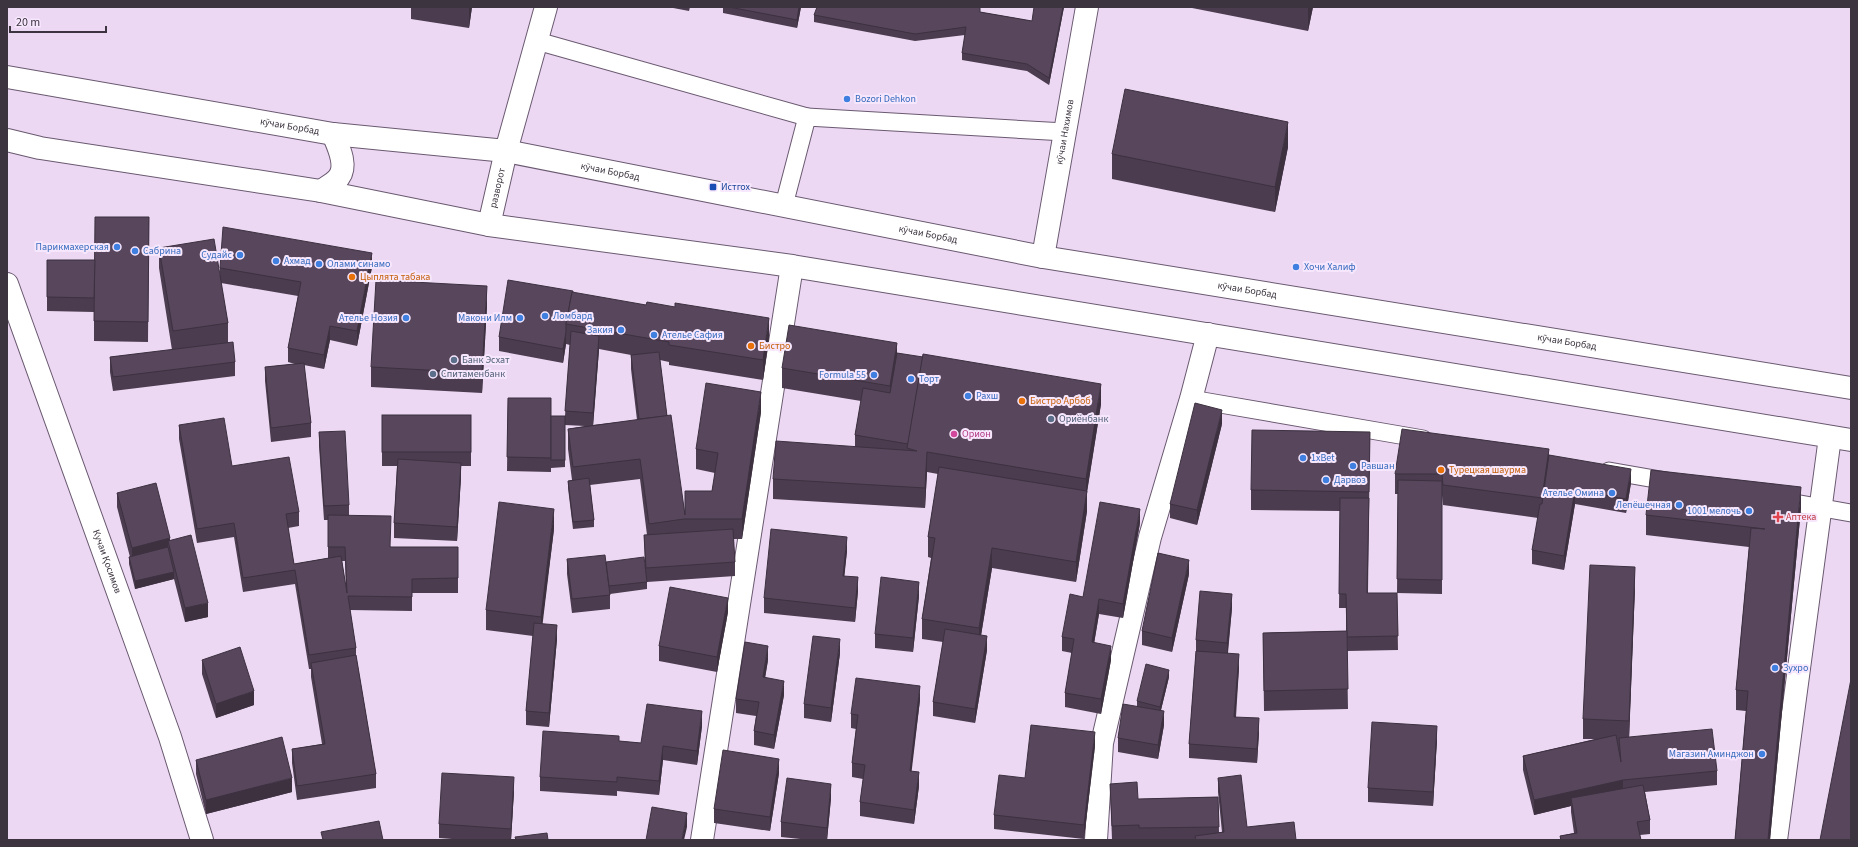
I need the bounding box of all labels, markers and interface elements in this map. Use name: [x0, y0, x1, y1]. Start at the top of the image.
scale bar: [10, 8, 106, 34]
text: 20 m: [16, 14, 40, 31]
place label: Bozori Dehkon: [855, 92, 916, 106]
marker: Bozori Dehkon: [842, 94, 852, 104]
street label: кӯчаи Нахимов: [1052, 98, 1078, 166]
street label: кӯчаи Борбад: [259, 114, 321, 139]
street label: кӯчаи Борбад: [579, 159, 642, 184]
street label: разворот: [486, 166, 509, 209]
place label: Истгох: [721, 180, 751, 194]
marker: Истгох: [708, 182, 718, 192]
street label: кӯчаи Борбад: [897, 222, 959, 247]
place label: Парикмахерская: [36, 240, 109, 254]
marker: Парикмахерская: [112, 242, 122, 252]
place label: Сабрина: [143, 244, 181, 258]
marker: Сабрина: [130, 246, 140, 256]
place label: Судайс: [201, 248, 232, 262]
marker: Судайс: [235, 250, 245, 260]
place label: Ахмад: [284, 254, 311, 268]
marker: Ахмад: [271, 256, 281, 266]
place label: Олами синамо: [327, 257, 391, 271]
marker: Олами синамо: [314, 259, 324, 269]
place label: Хочи Халиф: [1304, 260, 1356, 274]
marker: Хочи Халиф: [1291, 262, 1301, 272]
place label: Цыплята табака: [360, 270, 430, 284]
marker: Цыплята табака: [347, 272, 357, 282]
street label: кӯчаи Борбад: [1217, 278, 1279, 302]
place label: Ломбард: [553, 309, 593, 323]
place label: Ателье Нозия: [339, 311, 398, 325]
place label: Макони Илм: [458, 311, 512, 325]
marker: Ломбард: [540, 311, 550, 321]
marker: Ателье Нозия: [401, 313, 411, 323]
marker: Макони Илм: [515, 313, 525, 323]
place label: Закия: [587, 323, 613, 337]
marker: Закия: [616, 325, 626, 335]
place label: Ателье Сафия: [662, 328, 723, 342]
marker: Ателье Сафия: [649, 330, 659, 340]
street label: кӯчаи Борбад: [1536, 330, 1598, 354]
place label: Бистро: [759, 339, 790, 353]
marker: Бистро: [746, 341, 756, 351]
place label: Банк Эсхат: [462, 353, 510, 367]
marker: Банк Эсхат: [449, 355, 459, 365]
place label: Спитаменбанк: [441, 367, 505, 381]
place label: Formula 55: [819, 368, 866, 382]
marker: Спитаменбанк: [428, 369, 438, 379]
marker: Formula 55: [869, 370, 879, 380]
place label: Торт: [919, 372, 939, 386]
marker: Торт: [906, 374, 916, 384]
place label: Рахш: [976, 389, 998, 403]
marker: Рахш: [963, 391, 973, 401]
place label: Бистро Арбоб: [1030, 394, 1091, 408]
marker: Бистро Арбоб: [1017, 396, 1027, 406]
place label: Ориёнбанк: [1059, 412, 1108, 426]
marker: Ориёнбанк: [1046, 414, 1056, 424]
place label: Орион: [962, 427, 991, 441]
marker: Орион: [949, 429, 959, 439]
place label: 1xBet: [1311, 451, 1335, 465]
marker: 1xBet: [1298, 453, 1308, 463]
place label: Равшан: [1361, 459, 1395, 473]
marker: Равшан: [1348, 461, 1358, 471]
place label: Турецкая шаурма: [1449, 463, 1526, 477]
marker: Турецкая шаурма: [1436, 465, 1446, 475]
place label: Дарвоз: [1334, 473, 1366, 487]
marker: Дарвоз: [1321, 475, 1331, 485]
place label: Ателье Омина: [1543, 486, 1604, 500]
marker: Ателье Омина: [1607, 488, 1617, 498]
place label: Лепёшечная: [1616, 498, 1671, 512]
marker: Лепёшечная: [1674, 500, 1684, 510]
place label: 1001 мелочь: [1687, 504, 1741, 518]
marker: 1001 мелочь: [1744, 506, 1754, 516]
place label: Аптека: [1786, 510, 1816, 524]
marker: Аптека: [1773, 512, 1783, 522]
street label: Кучаи Қосимов: [89, 528, 125, 595]
place label: Зухро: [1783, 661, 1808, 675]
marker: Зухро: [1770, 663, 1780, 673]
place label: Магазин Аминджон: [1669, 747, 1754, 761]
marker: Магазин Аминджон: [1757, 749, 1767, 759]

